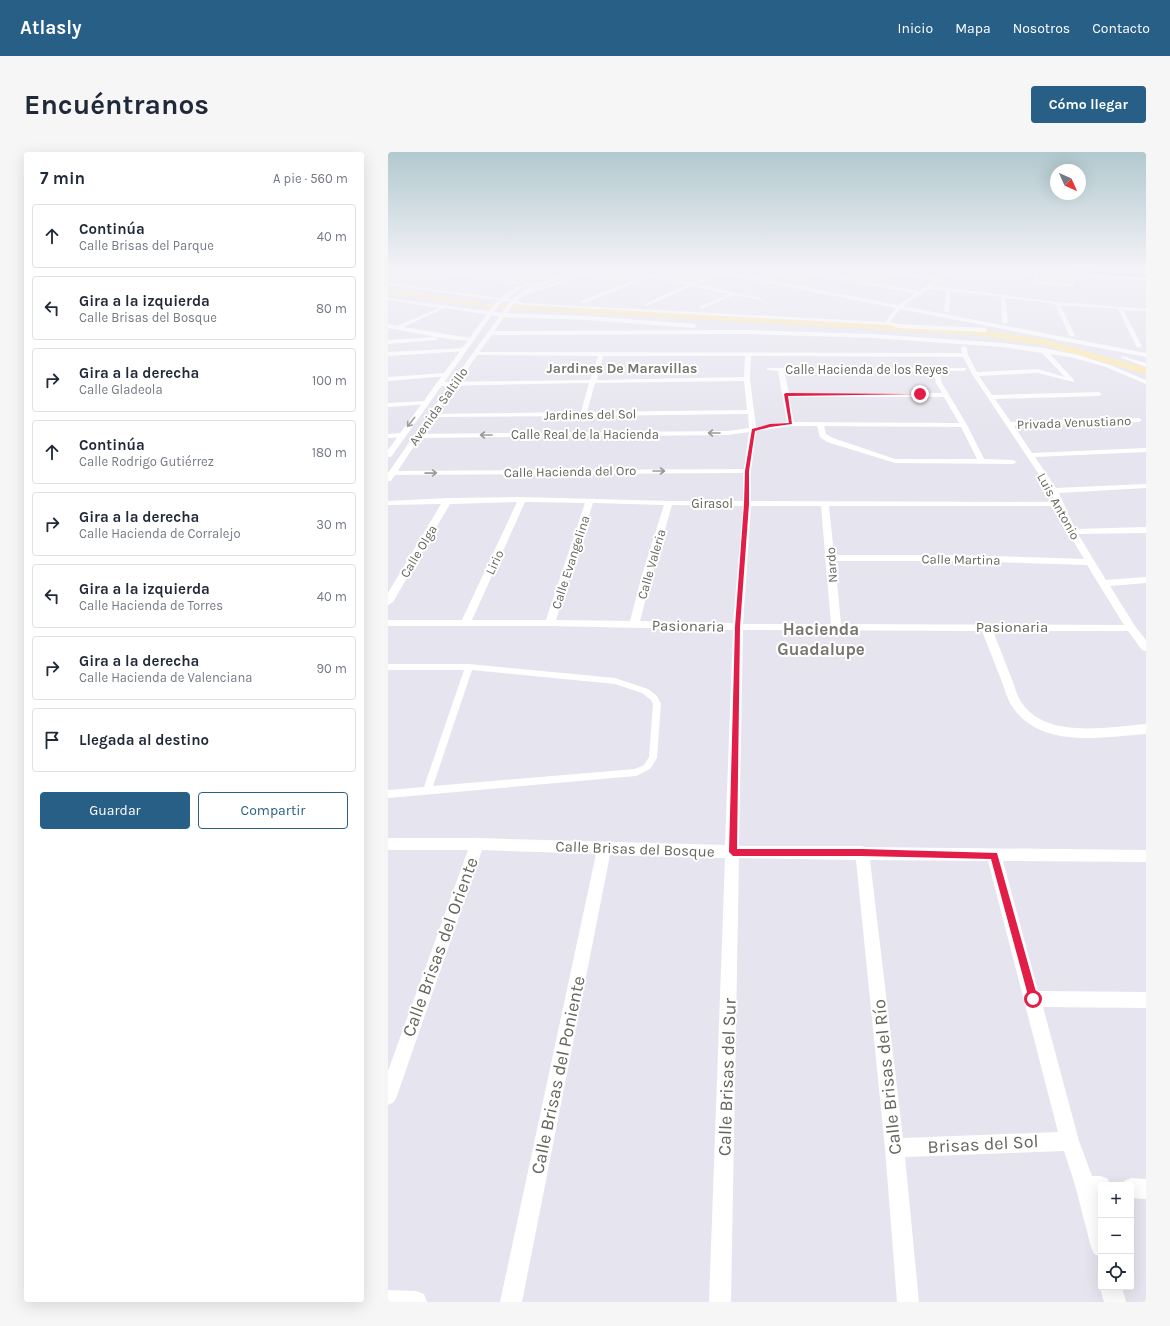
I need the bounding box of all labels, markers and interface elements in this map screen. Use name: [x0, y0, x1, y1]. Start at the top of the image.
text: Atlasly: [20, 17, 82, 39]
text: Inicio: [898, 20, 933, 37]
text: Mapa: [955, 20, 991, 37]
text: Nosotros: [1013, 20, 1070, 37]
text: Contacto: [1092, 20, 1150, 37]
button: Cómo llegar: [1031, 86, 1146, 123]
text: Encuéntranos: [24, 88, 209, 121]
north arrow: [1050, 164, 1086, 200]
text: 7 min: [40, 168, 85, 188]
text: A pie · 560 m: [273, 171, 348, 186]
text: Continúa: [79, 220, 145, 238]
icon: ahead: [41, 225, 63, 247]
text: 40 m: [317, 229, 347, 244]
text: Calle Brisas del Parque: [79, 238, 214, 253]
text: Gira a la izquierda: [79, 292, 210, 310]
icon: left: [41, 297, 63, 319]
text: 80 m: [316, 301, 347, 316]
text: Calle Brisas del Bosque: [79, 310, 217, 325]
district label: Jardines De Maravillas: [547, 360, 697, 377]
street label: Calle Hacienda de los Reyes: [785, 362, 949, 377]
text: Gira a la derecha: [79, 364, 199, 382]
street label: Avenida Saltillo: [406, 364, 471, 448]
icon: right: [41, 369, 63, 391]
text: 100 m: [312, 373, 347, 388]
text: Calle Gladeola: [79, 382, 163, 397]
route end: [911, 385, 929, 403]
street label: Jardines del Sol: [543, 406, 637, 423]
street label: Privada Venustiano: [1017, 413, 1131, 432]
one-way arrow: [407, 416, 415, 427]
street label: Calle Real de la Hacienda: [511, 427, 659, 442]
one-way arrow: [708, 429, 721, 437]
one-way arrow: [480, 431, 493, 439]
text: Continúa: [79, 436, 145, 454]
icon: ahead: [41, 441, 63, 463]
text: 180 m: [312, 445, 347, 460]
text: Calle Rodrigo Gutiérrez: [79, 454, 214, 469]
street label: Calle Hacienda del Oro: [504, 463, 636, 480]
one-way arrow: [652, 467, 665, 475]
one-way arrow: [424, 469, 437, 477]
street label: Luis Antonio: [1034, 470, 1083, 542]
street label: Girasol: [691, 496, 733, 511]
text: Gira a la derecha: [79, 508, 199, 526]
icon: right: [41, 513, 63, 535]
street label: Calle Evangelina: [548, 513, 593, 611]
text: 30 m: [316, 517, 347, 532]
street label: Calle Olga: [397, 522, 440, 580]
text: Calle Hacienda de Corralejo: [79, 526, 241, 541]
street label: Calle Valeria: [634, 527, 669, 601]
street label: Lirio: [482, 547, 507, 577]
street label: Nardo: [823, 547, 840, 583]
street label: Calle Martina: [921, 551, 1001, 568]
text: Gira a la izquierda: [79, 580, 210, 598]
icon: left: [41, 585, 63, 607]
text: 40 m: [317, 589, 347, 604]
text: Calle Hacienda de Torres: [79, 598, 223, 613]
street label: Pasionaria: [652, 616, 724, 636]
street label: Pasionaria: [976, 618, 1048, 636]
district label: Hacienda Guadalupe: [777, 619, 865, 659]
text: Gira a la derecha: [79, 652, 199, 670]
icon: right: [41, 657, 63, 679]
text: 90 m: [316, 661, 347, 676]
text: Calle Hacienda de Valenciana: [79, 670, 253, 685]
icon: arrive: [41, 729, 63, 751]
text: Llegada al destino: [79, 731, 209, 749]
button: Guardar: [40, 792, 190, 829]
button: Compartir: [198, 792, 348, 829]
street label: Calle Brisas del Bosque: [555, 837, 715, 861]
street label: Calle Brisas del Oriente: [397, 854, 483, 1040]
street label: Calle Brisas del Poniente: [526, 974, 590, 1176]
route start: [1024, 990, 1042, 1008]
street label: Calle Brisas del Sur: [713, 997, 741, 1156]
street label: Calle Brisas del Río: [868, 998, 906, 1156]
street label: Brisas del Sol: [927, 1130, 1039, 1158]
map controls: [1098, 1182, 1134, 1290]
button: +: [1098, 1182, 1134, 1218]
button: −: [1098, 1218, 1134, 1254]
button: locate: [1098, 1254, 1134, 1290]

